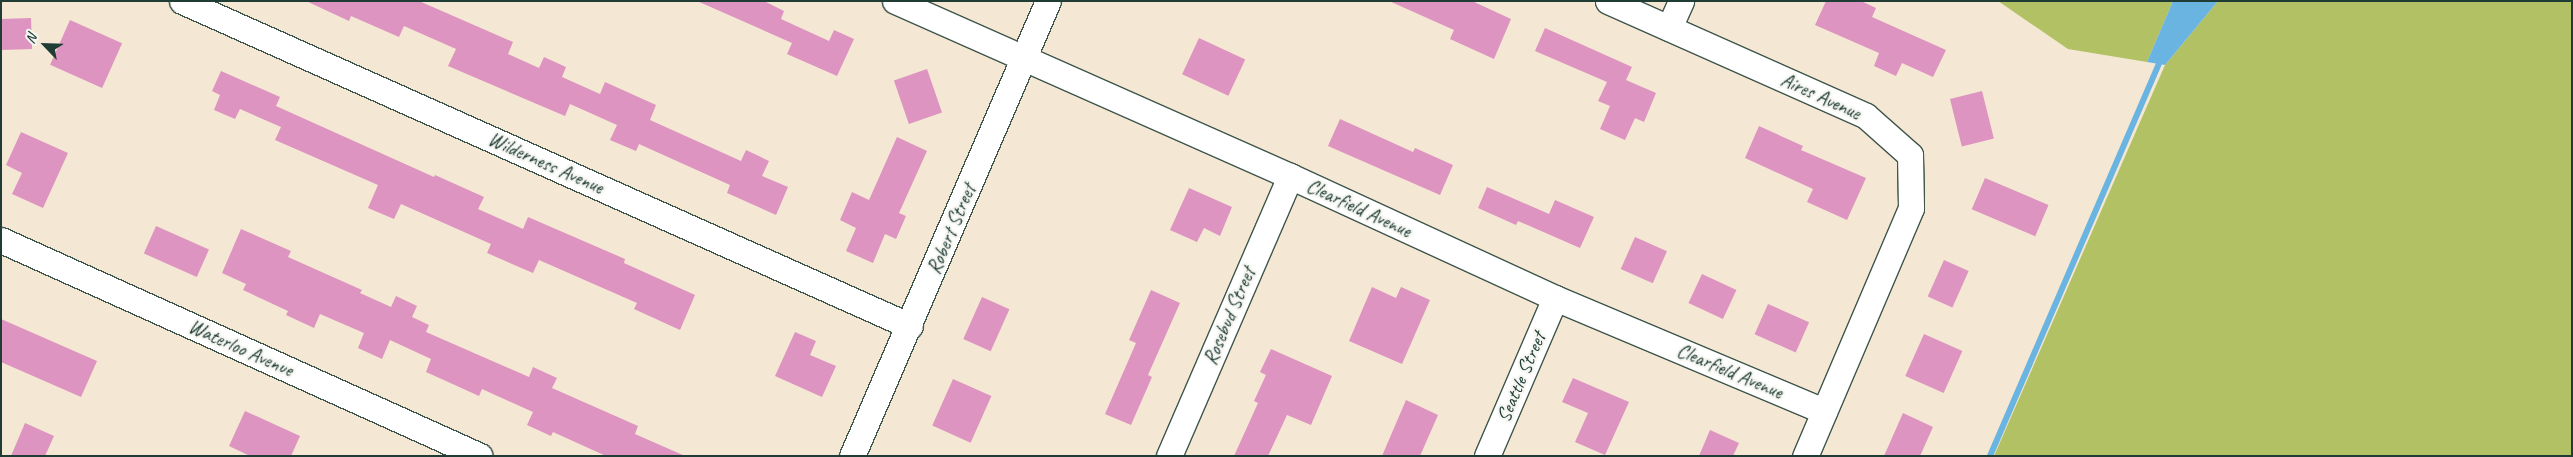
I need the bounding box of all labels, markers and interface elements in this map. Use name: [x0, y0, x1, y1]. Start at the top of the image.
north arrow: [20, 20, 70, 70]
text: N: [21, 31, 40, 46]
street label: Aires Avenue: [1777, 67, 1865, 125]
street label: Wilderness Avenue: [485, 127, 607, 199]
street label: Clearfield Avenue: [1303, 173, 1415, 243]
street label: Robert Street: [921, 181, 981, 277]
street label: Rosebud Street: [1198, 264, 1260, 368]
street label: Waterloo Avenue: [185, 314, 297, 382]
street label: Seattle Street: [1491, 328, 1551, 426]
street label: Clearfield Avenue: [1674, 338, 1786, 404]

